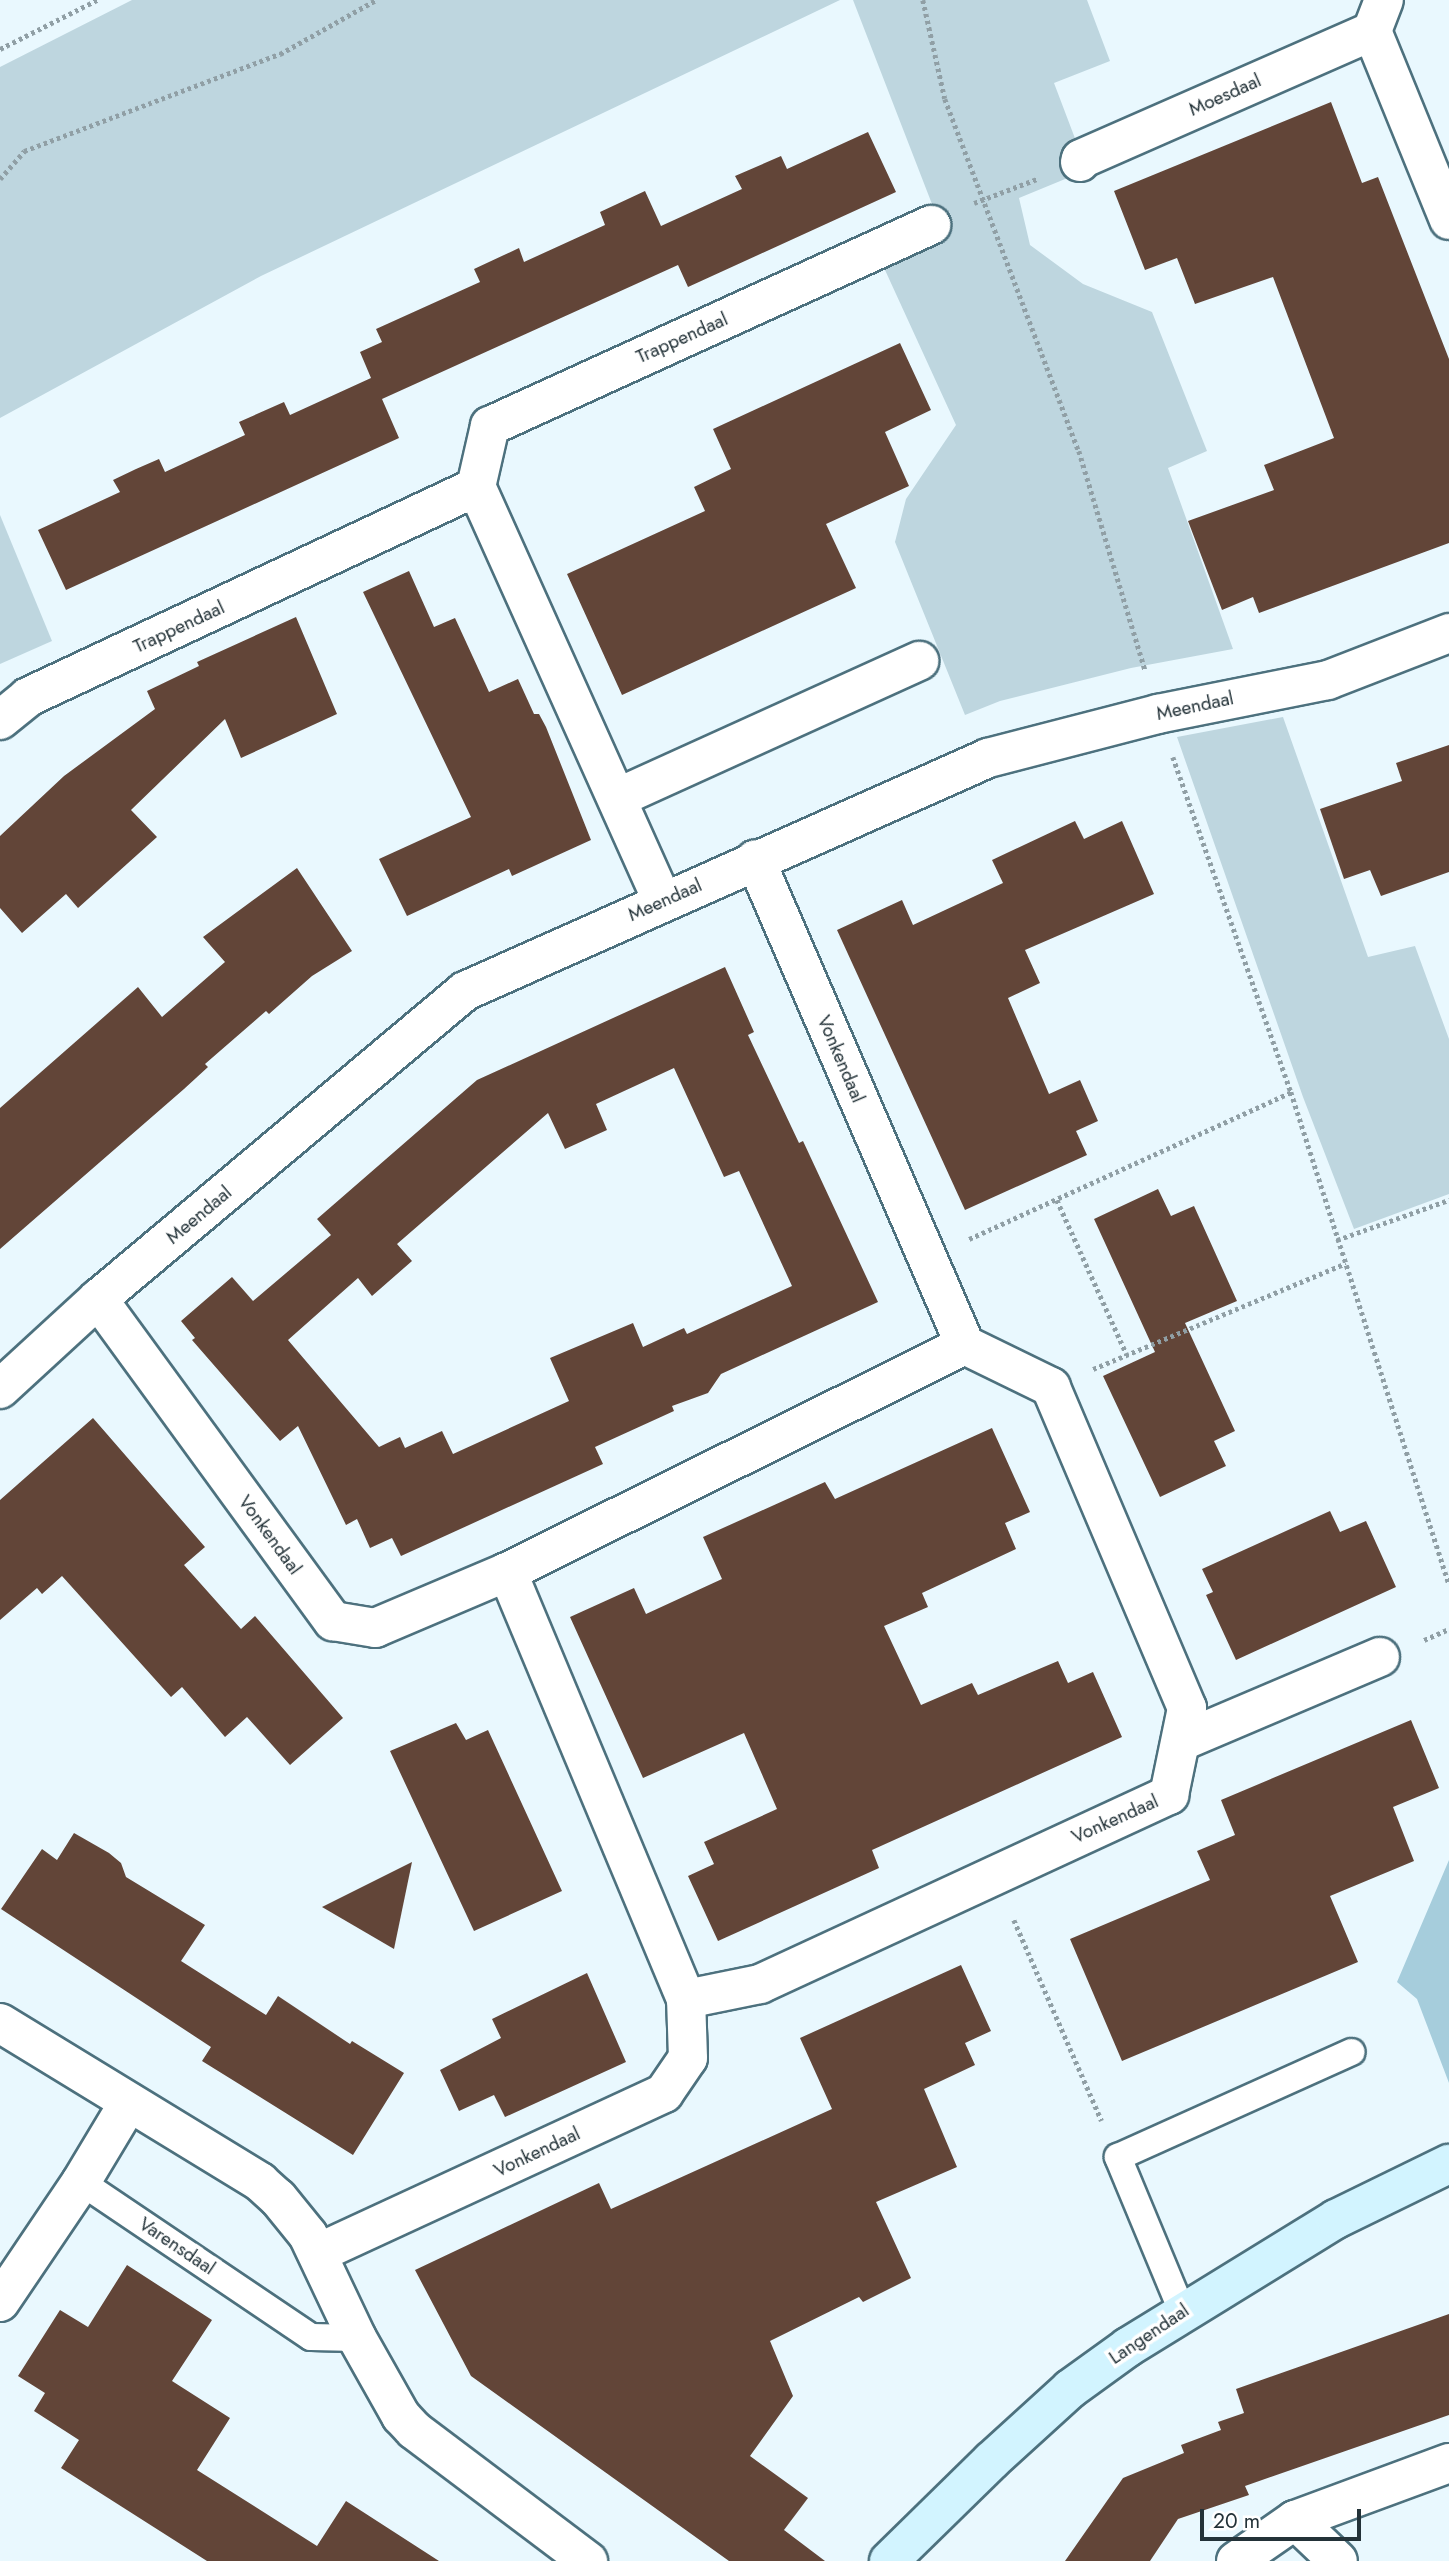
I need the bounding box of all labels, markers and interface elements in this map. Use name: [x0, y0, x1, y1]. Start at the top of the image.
street label: Moesdaal: [1185, 69, 1265, 121]
street label: Trappendaal: [633, 308, 731, 368]
street label: Trappendaal: [130, 596, 228, 658]
street label: Meendaal: [1154, 687, 1236, 725]
street label: Meendaal: [625, 874, 705, 926]
street label: Vonkendaal: [812, 1012, 870, 1106]
street label: Meendaal: [162, 1181, 236, 1249]
street label: Vonkendaal: [234, 1491, 306, 1579]
street label: Vonkendaal: [1068, 1790, 1162, 1848]
street label: Vonkendaal: [490, 2122, 584, 2182]
street label: Varensdaal: [135, 2212, 219, 2280]
street label: Langendaal: [1105, 2299, 1193, 2369]
scale bar: [1204, 2494, 1365, 2538]
text: 20 m: [1213, 2506, 1260, 2536]

